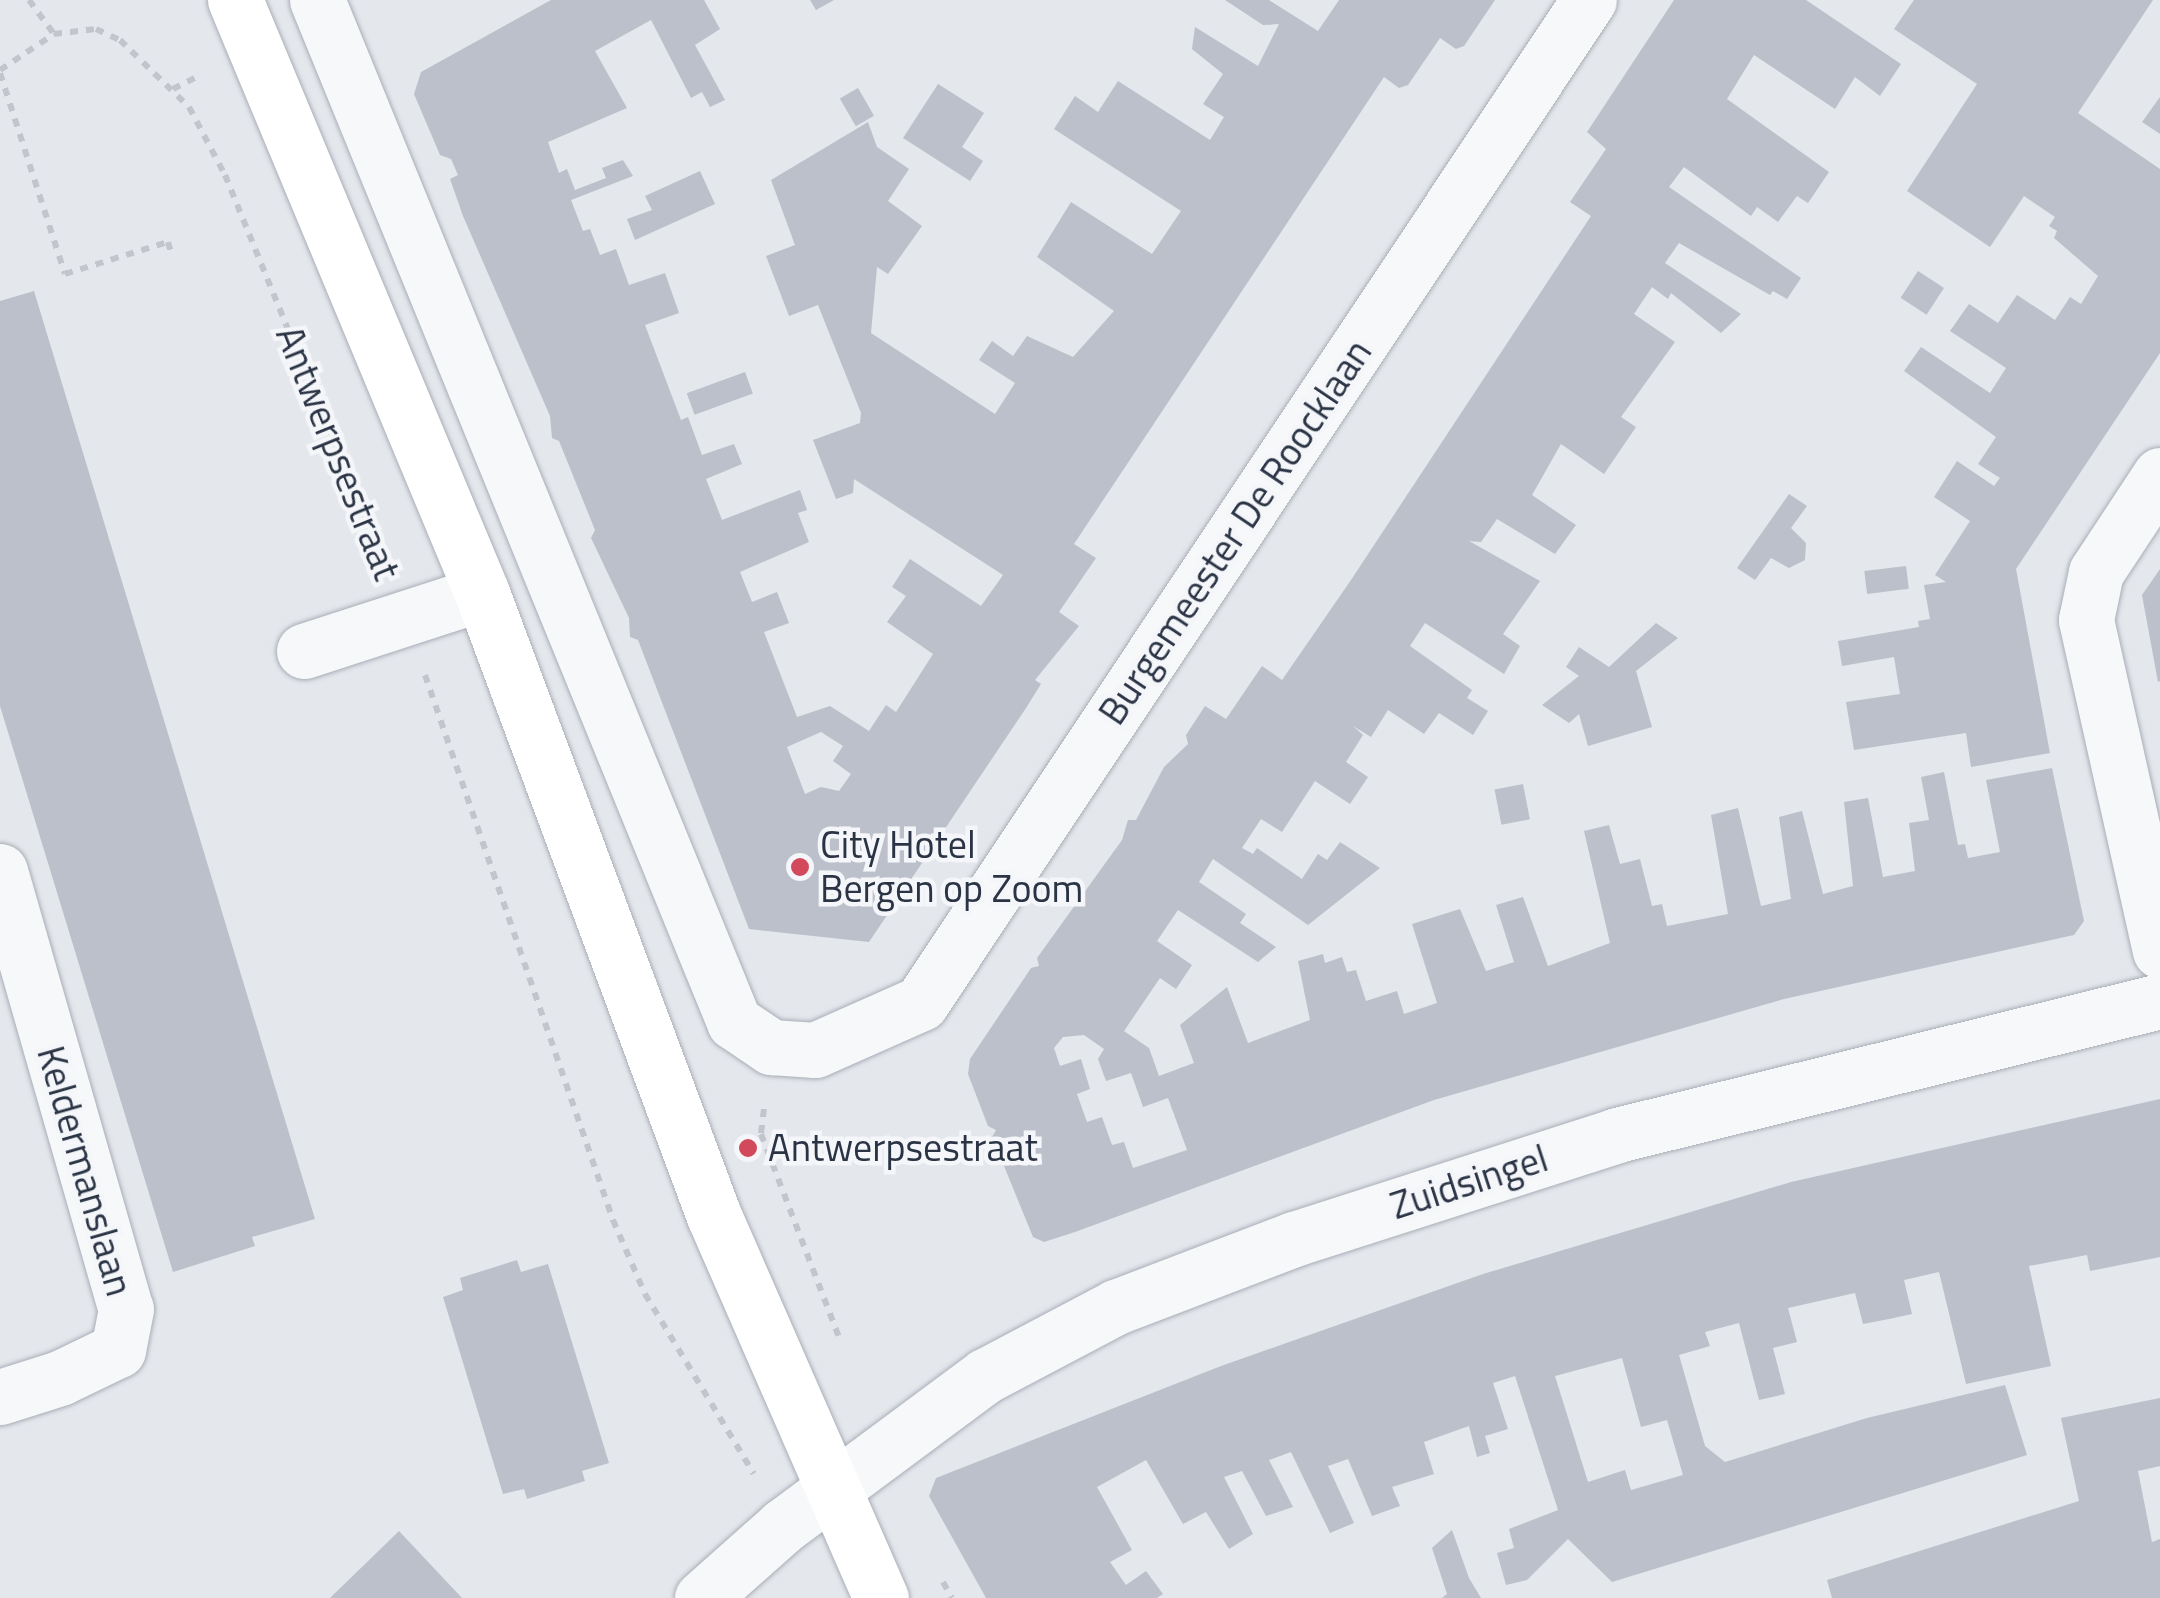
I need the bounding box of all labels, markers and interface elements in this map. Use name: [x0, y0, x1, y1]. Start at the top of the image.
street label: Antwerpsestraat: [266, 319, 410, 587]
street label: Burgemeester De Roocklaan: [1089, 331, 1381, 733]
place label: City Hotel Bergen op Zoom: [820, 822, 1083, 912]
marker: City Hotel Bergen op Zoom: [789, 856, 811, 878]
street label: Keldermanslaan: [28, 1041, 142, 1301]
place label: Antwerpsestraat: [768, 1125, 1038, 1171]
street label: Zuidsingel: [1385, 1135, 1553, 1229]
marker: Antwerpsestraat: [737, 1137, 759, 1159]

